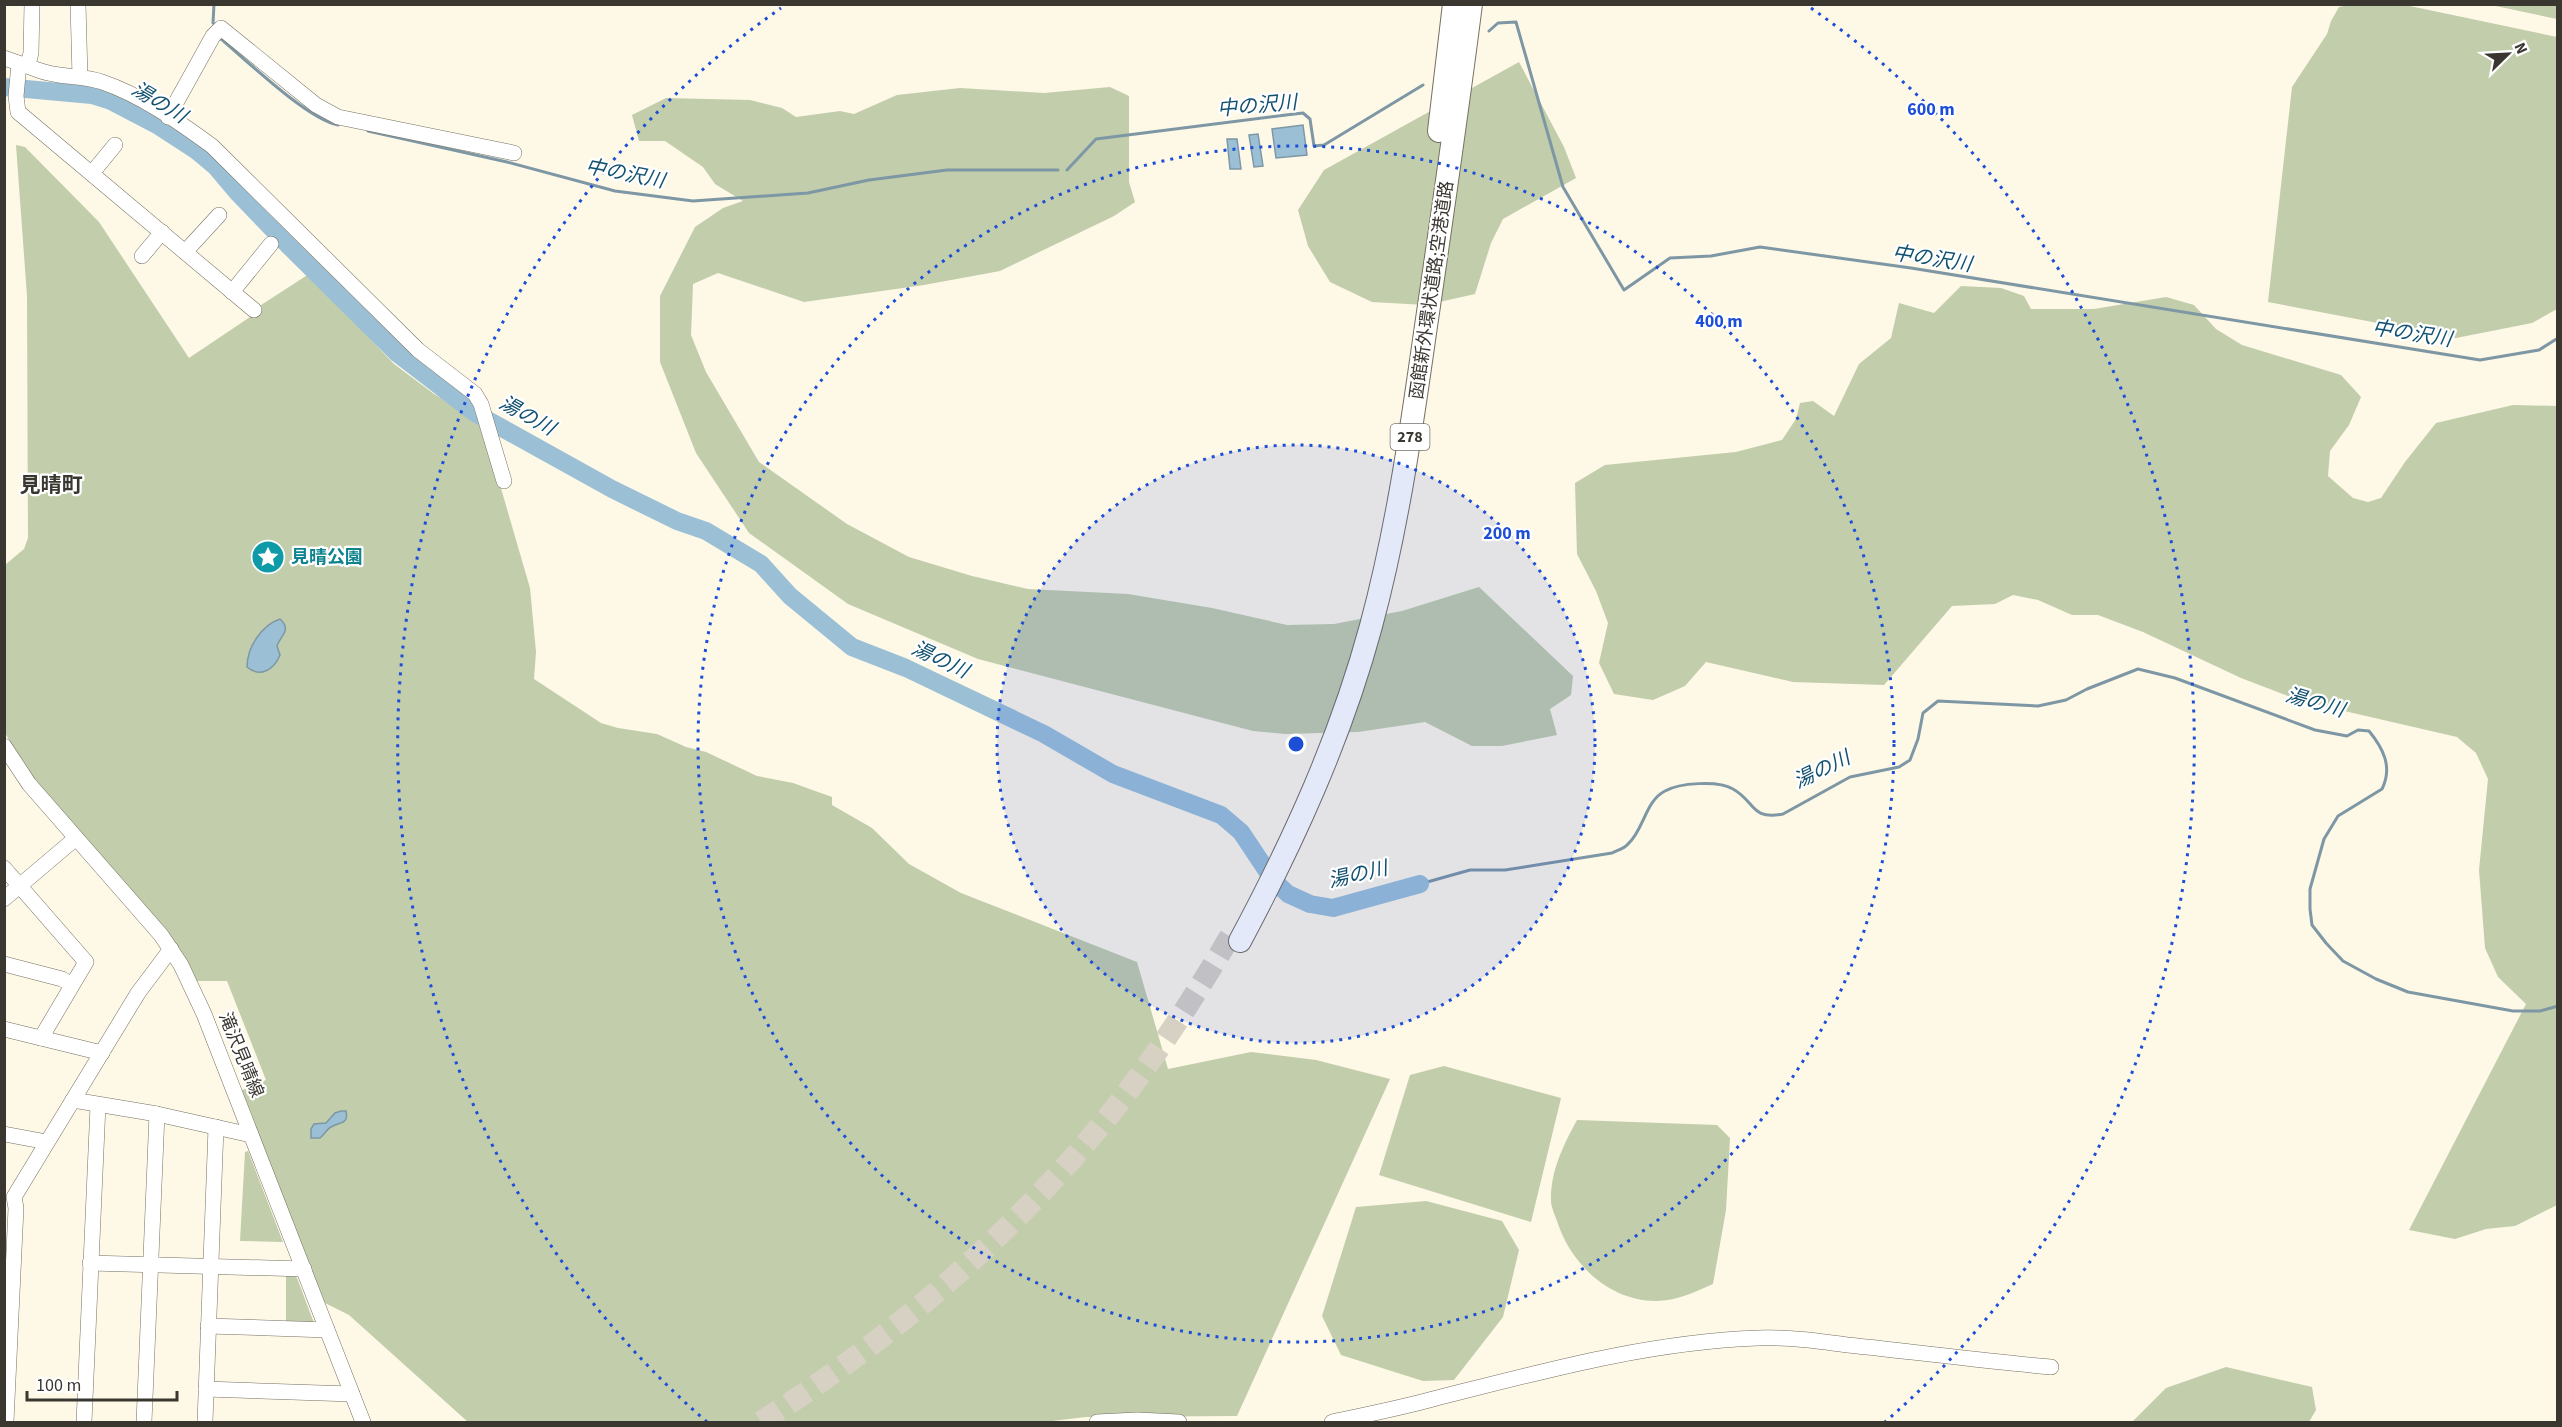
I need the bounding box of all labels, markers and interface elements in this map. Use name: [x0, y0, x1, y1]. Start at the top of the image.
north arrow: [2478, 24, 2538, 84]
text: N: [2509, 39, 2533, 58]
water label: 湯の川: [126, 76, 194, 131]
water label: 中の沢川: [1216, 88, 1300, 123]
text: 600 m: [1907, 97, 1955, 122]
water label: 中の沢川: [583, 153, 669, 196]
street label: 函館新外環状道路;空港道路: [1404, 179, 1460, 401]
water label: 中の沢川: [1890, 239, 1976, 279]
text: 400 m: [1695, 309, 1743, 334]
water label: 中の沢川: [2370, 314, 2456, 354]
water label: 湯の川: [494, 389, 562, 444]
road number: 278: [1390, 424, 1430, 450]
district label: 見晴町: [20, 470, 83, 500]
text: 200 m: [1483, 521, 1531, 546]
place icon: 見晴公園: [250, 539, 286, 575]
place label: 見晴公園: [291, 545, 363, 570]
water label: 湯の川: [907, 635, 975, 686]
water label: 湯の川: [2282, 681, 2350, 725]
centre of rings: [1286, 734, 1306, 754]
water label: 湯の川: [1789, 743, 1857, 796]
water label: 湯の川: [1326, 854, 1392, 895]
street label: 滝沢見晴線: [213, 1009, 269, 1101]
scale bar: [27, 1364, 177, 1402]
text: 100 m: [36, 1373, 81, 1398]

